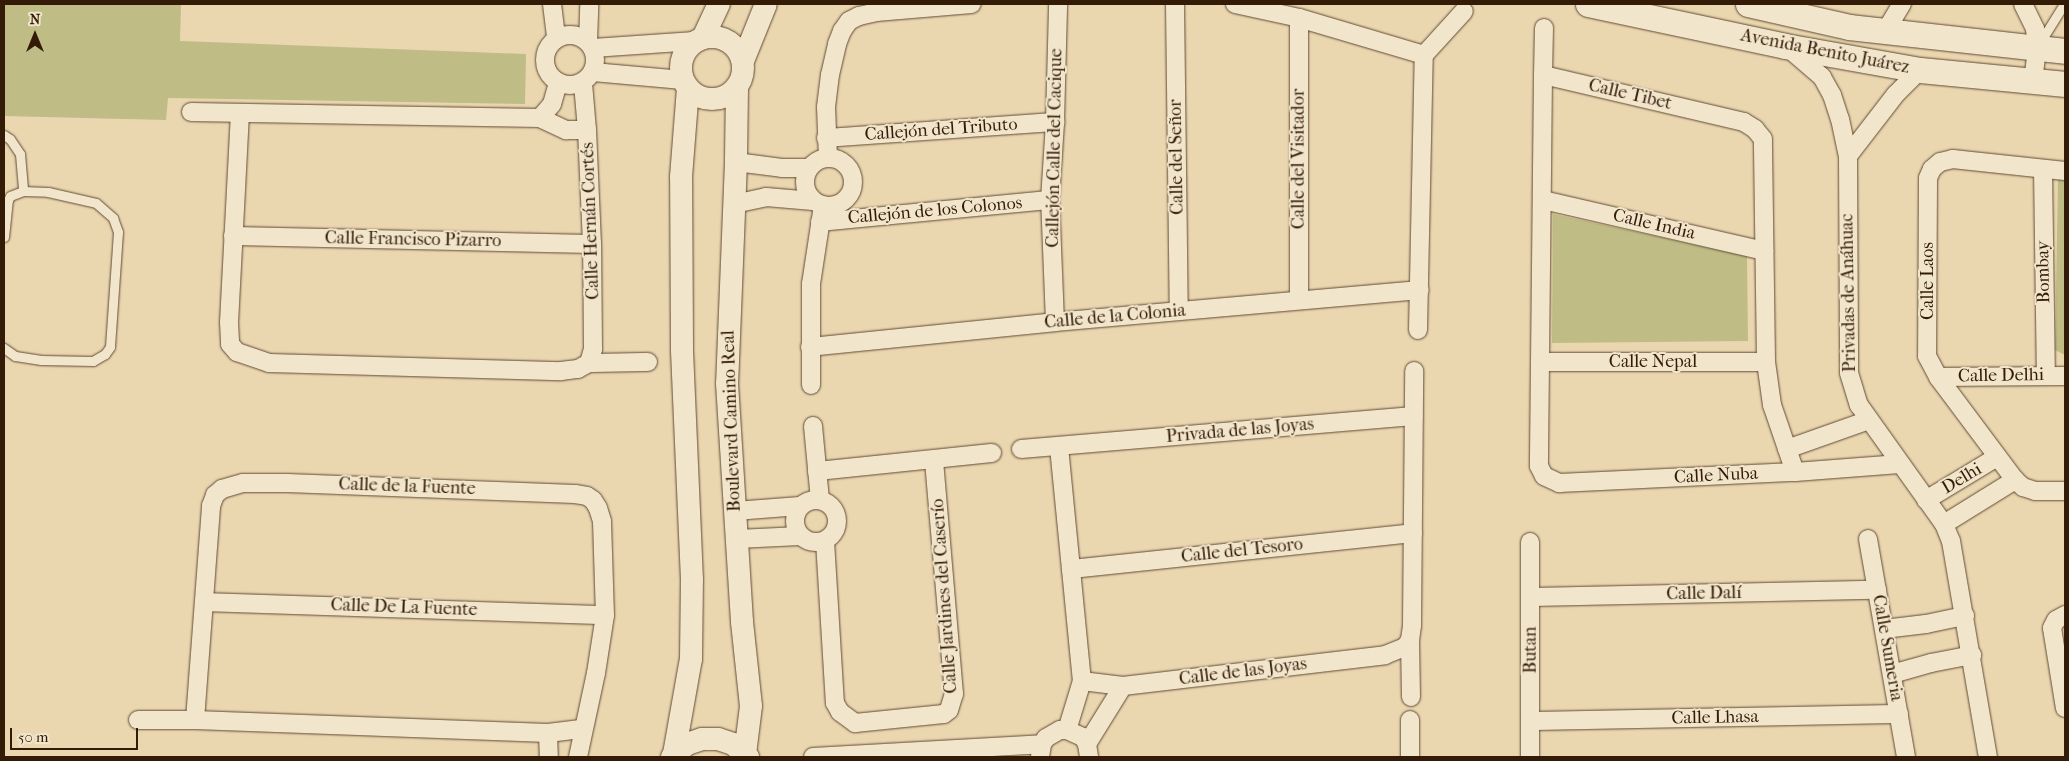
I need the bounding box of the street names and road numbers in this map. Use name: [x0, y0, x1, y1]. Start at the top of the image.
street label: Avenida Benito Juárez: [1739, 25, 1911, 79]
street label: Callejón Calle del Cacique: [1042, 48, 1068, 248]
street label: Calle Tibet: [1586, 75, 1674, 115]
street label: Calle del Visitador: [1288, 89, 1310, 229]
street label: Calle del Señor: [1165, 99, 1189, 215]
street label: Callejón del Tributo: [864, 114, 1018, 146]
street label: Calle Hernán Cortés: [577, 142, 605, 300]
street label: Callejón de los Colonos: [847, 193, 1023, 229]
street label: Calle India: [1611, 205, 1697, 245]
street label: Privadas de Anáhuac: [1837, 214, 1861, 372]
street label: Calle Francisco Pizarro: [325, 228, 501, 252]
street label: Bombay: [2033, 240, 2055, 304]
street label: Calle Laos: [1917, 242, 1939, 320]
street label: Calle de la Colonia: [1043, 300, 1187, 334]
street label: Boulevard Camino Real: [718, 330, 746, 512]
street label: Calle Nepal: [1609, 351, 1697, 373]
street label: Calle Delhi: [1958, 364, 2044, 388]
street label: Privada de las Joyas: [1165, 414, 1315, 448]
street label: Delhi: [1938, 459, 1986, 499]
street label: Calle Nuba: [1673, 463, 1759, 489]
street label: Calle de la Fuente: [338, 474, 476, 500]
street label: Calle Jardines del Caserío: [927, 498, 963, 694]
street label: Calle del Tesoro: [1180, 534, 1304, 568]
street label: Calle Dalí: [1666, 583, 1742, 605]
street label: Calle Sumeria: [1867, 593, 1907, 703]
street label: Calle De La Fuente: [330, 595, 478, 621]
street label: Butan: [1520, 626, 1542, 674]
street label: Calle de las Joyas: [1178, 653, 1308, 691]
street label: Calle Lhasa: [1671, 706, 1759, 730]

